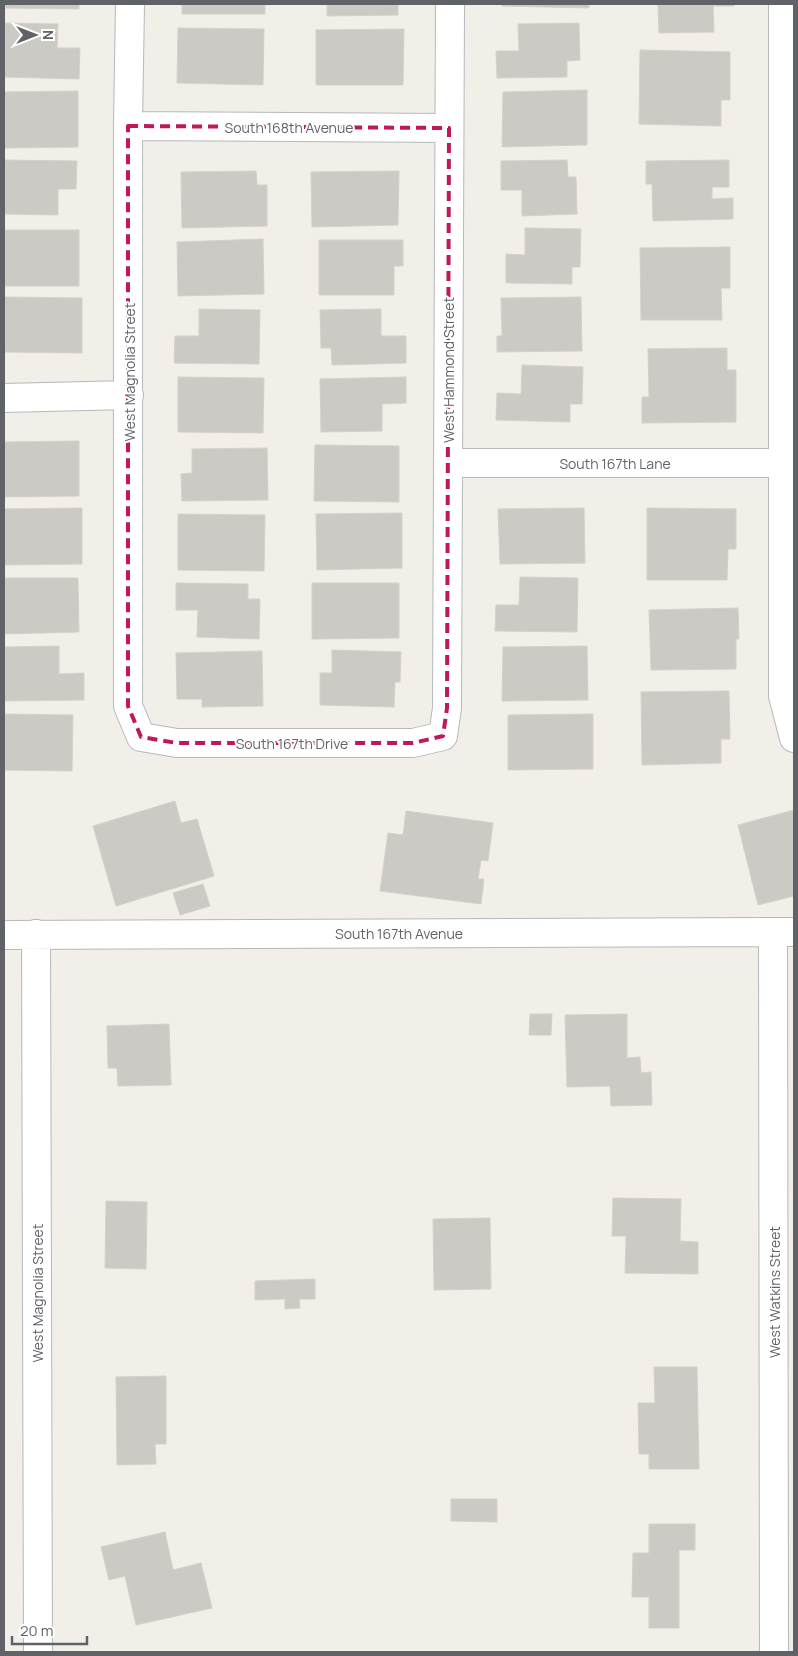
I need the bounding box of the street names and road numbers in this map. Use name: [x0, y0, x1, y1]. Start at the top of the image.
street label: South 168th Avenue: [225, 118, 353, 137]
street label: West Hammond Street: [439, 297, 458, 443]
street label: West Magnolia Street: [120, 302, 139, 441]
street label: South 167th Lane: [559, 454, 671, 473]
street label: South 167th Drive: [236, 734, 348, 753]
street label: South 167th Avenue: [335, 924, 463, 943]
street label: West Magnolia Street: [28, 1223, 47, 1362]
street label: West Watkins Street: [765, 1226, 784, 1358]

